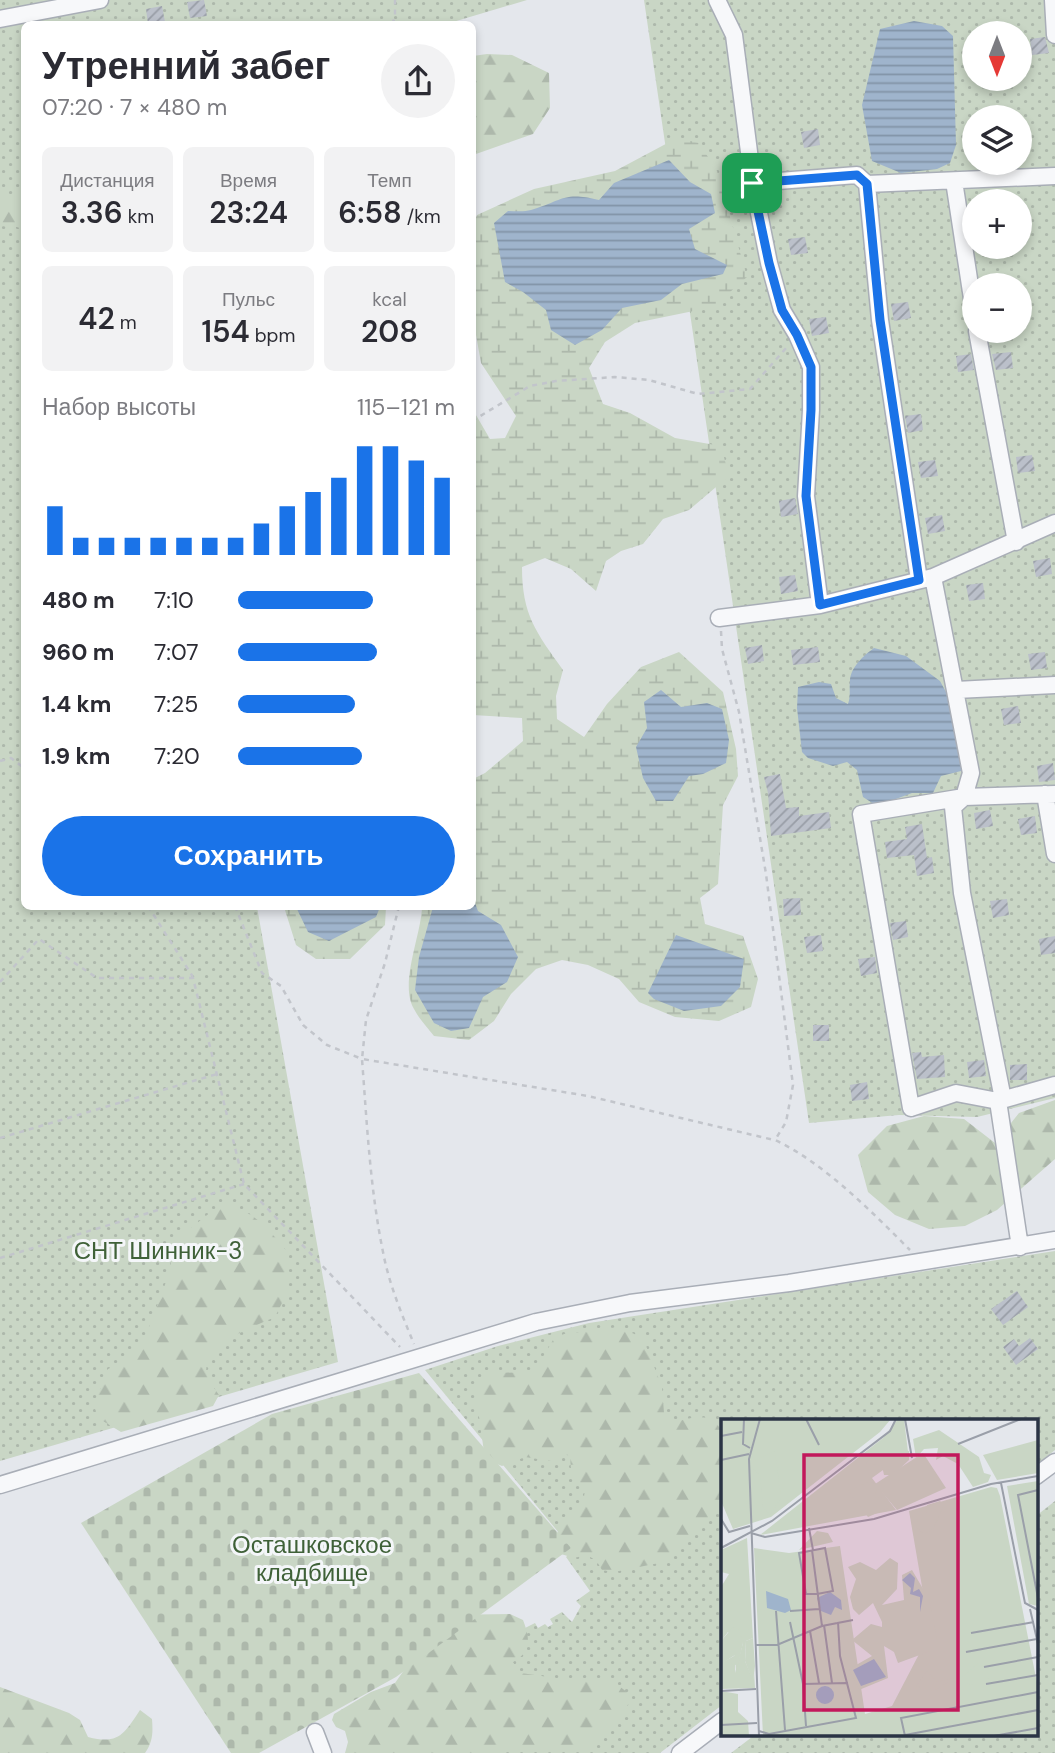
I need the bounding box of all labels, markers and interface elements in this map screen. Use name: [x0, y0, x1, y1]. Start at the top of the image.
north arrow: [962, 21, 1032, 91]
map controls: [962, 21, 1032, 343]
text: Утренний забег: [42, 41, 330, 91]
button: share: [381, 44, 455, 118]
text: 07:20 · 7 × 480 m: [42, 92, 227, 122]
button: layers: [962, 105, 1032, 175]
pin: [722, 153, 782, 213]
icon: arrive: [733, 164, 771, 202]
text: Дистанция: [60, 168, 155, 193]
text: Время: [220, 168, 277, 193]
text: Темп: [367, 168, 412, 193]
button: +: [962, 189, 1032, 259]
text: 3.36: [61, 193, 123, 232]
text: 23:24: [209, 193, 288, 232]
text: 6:58: [338, 193, 402, 232]
text: km: [123, 204, 154, 229]
text: /km: [402, 204, 441, 229]
button: −: [962, 273, 1032, 343]
text: Пульс: [222, 287, 275, 312]
text: kcal: [372, 287, 407, 312]
text: 42: [78, 299, 115, 338]
text: m: [115, 310, 137, 335]
text: 154: [202, 312, 250, 351]
text: 208: [361, 312, 418, 351]
text: bpm: [250, 323, 295, 348]
text: Набор высоты: [42, 392, 196, 422]
text: 115–121 m: [357, 392, 455, 422]
text: 480 m: [42, 585, 115, 615]
text: 7:10: [154, 585, 194, 615]
text: 960 m: [42, 637, 114, 667]
text: 7:07: [154, 637, 199, 667]
text: 1.4 km: [42, 689, 111, 719]
text: 7:25: [154, 689, 198, 719]
text: 1.9 km: [42, 741, 110, 771]
text: 7:20: [154, 741, 200, 771]
button: Сохранить: [42, 816, 455, 896]
park label: СНТ Шинник-3: [74, 1235, 242, 1266]
inset map: [721, 1419, 1038, 1736]
park label: Осташковское кладбище: [232, 1529, 392, 1588]

